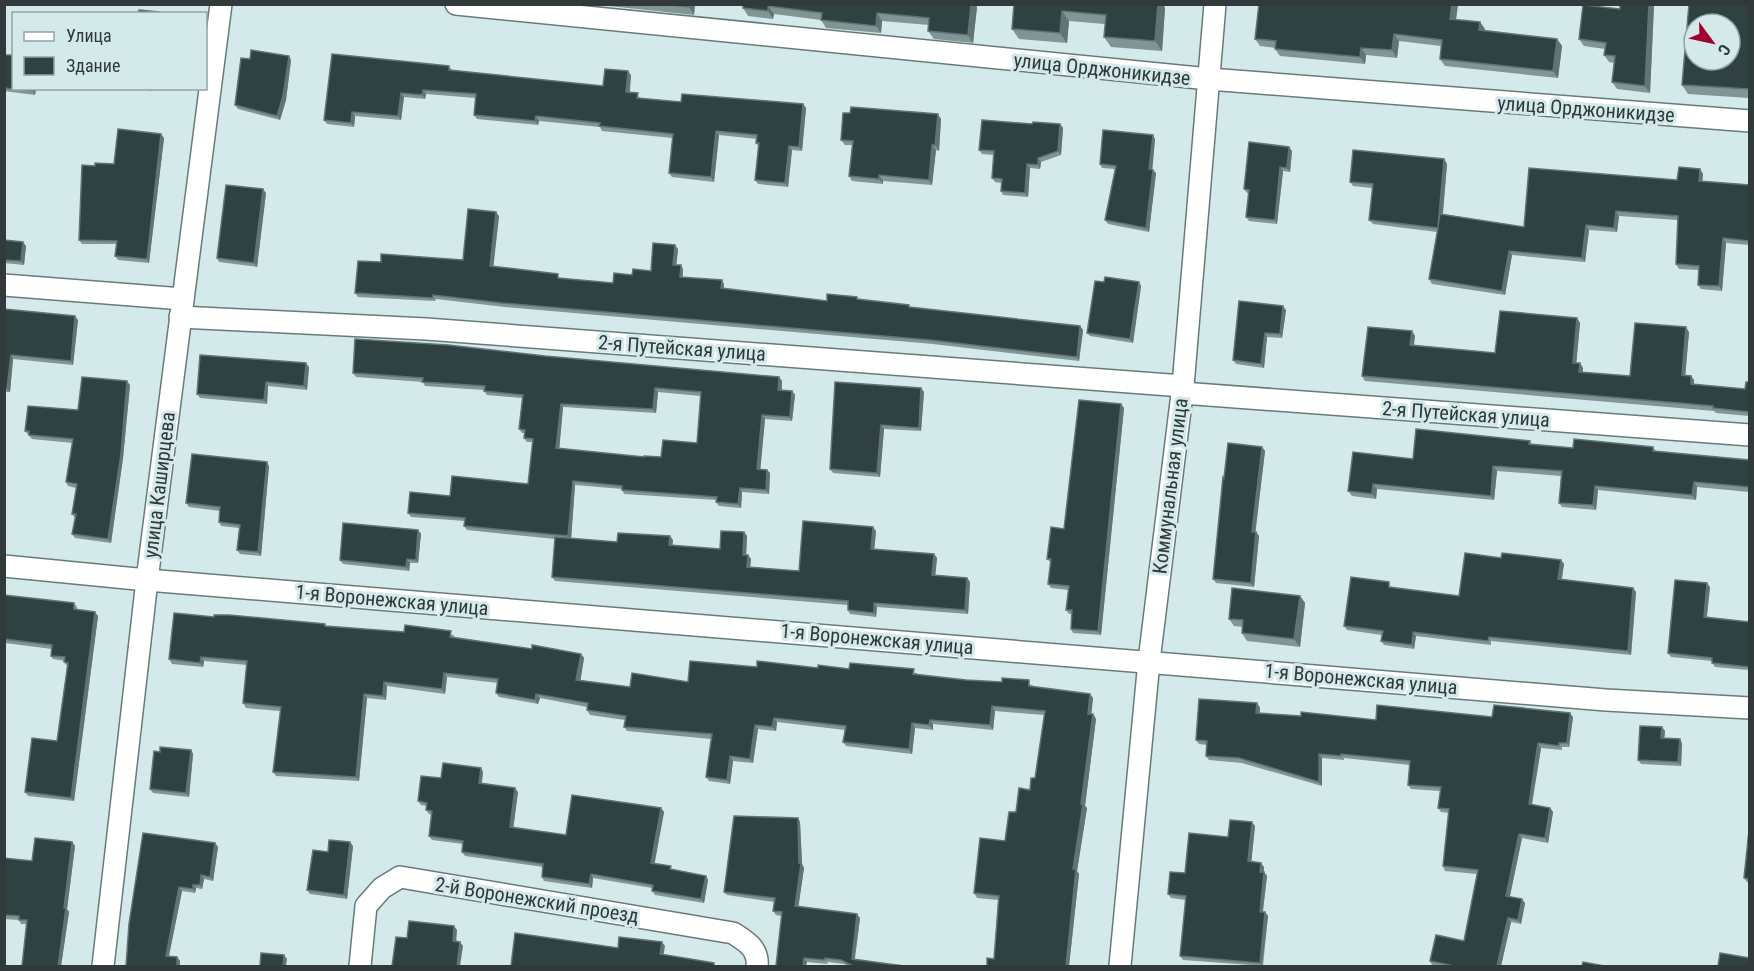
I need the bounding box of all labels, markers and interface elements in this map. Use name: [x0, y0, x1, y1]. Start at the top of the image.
legend: [12, 12, 207, 90]
north arrow: [1682, 12, 1742, 72]
text: Улица: [66, 25, 112, 46]
text: С: [1714, 41, 1735, 59]
street label: улица Орджоникидзе: [1012, 48, 1192, 90]
text: Здание: [66, 55, 120, 76]
street label: улица Орджоникидзе: [1497, 91, 1675, 127]
street label: 2-я Путейская улица: [597, 330, 767, 366]
street label: 2-я Путейская улица: [1381, 396, 1551, 432]
street label: Коммунальная улица: [1147, 397, 1193, 575]
street label: улица Каширцева: [138, 410, 180, 560]
street label: 1-я Воронежская улица: [295, 580, 489, 620]
street label: 1-я Воронежская улица: [780, 619, 974, 659]
street label: 1-я Воронежская улица: [1264, 659, 1458, 699]
street label: 2-й Воронежский проезд: [433, 872, 641, 928]

